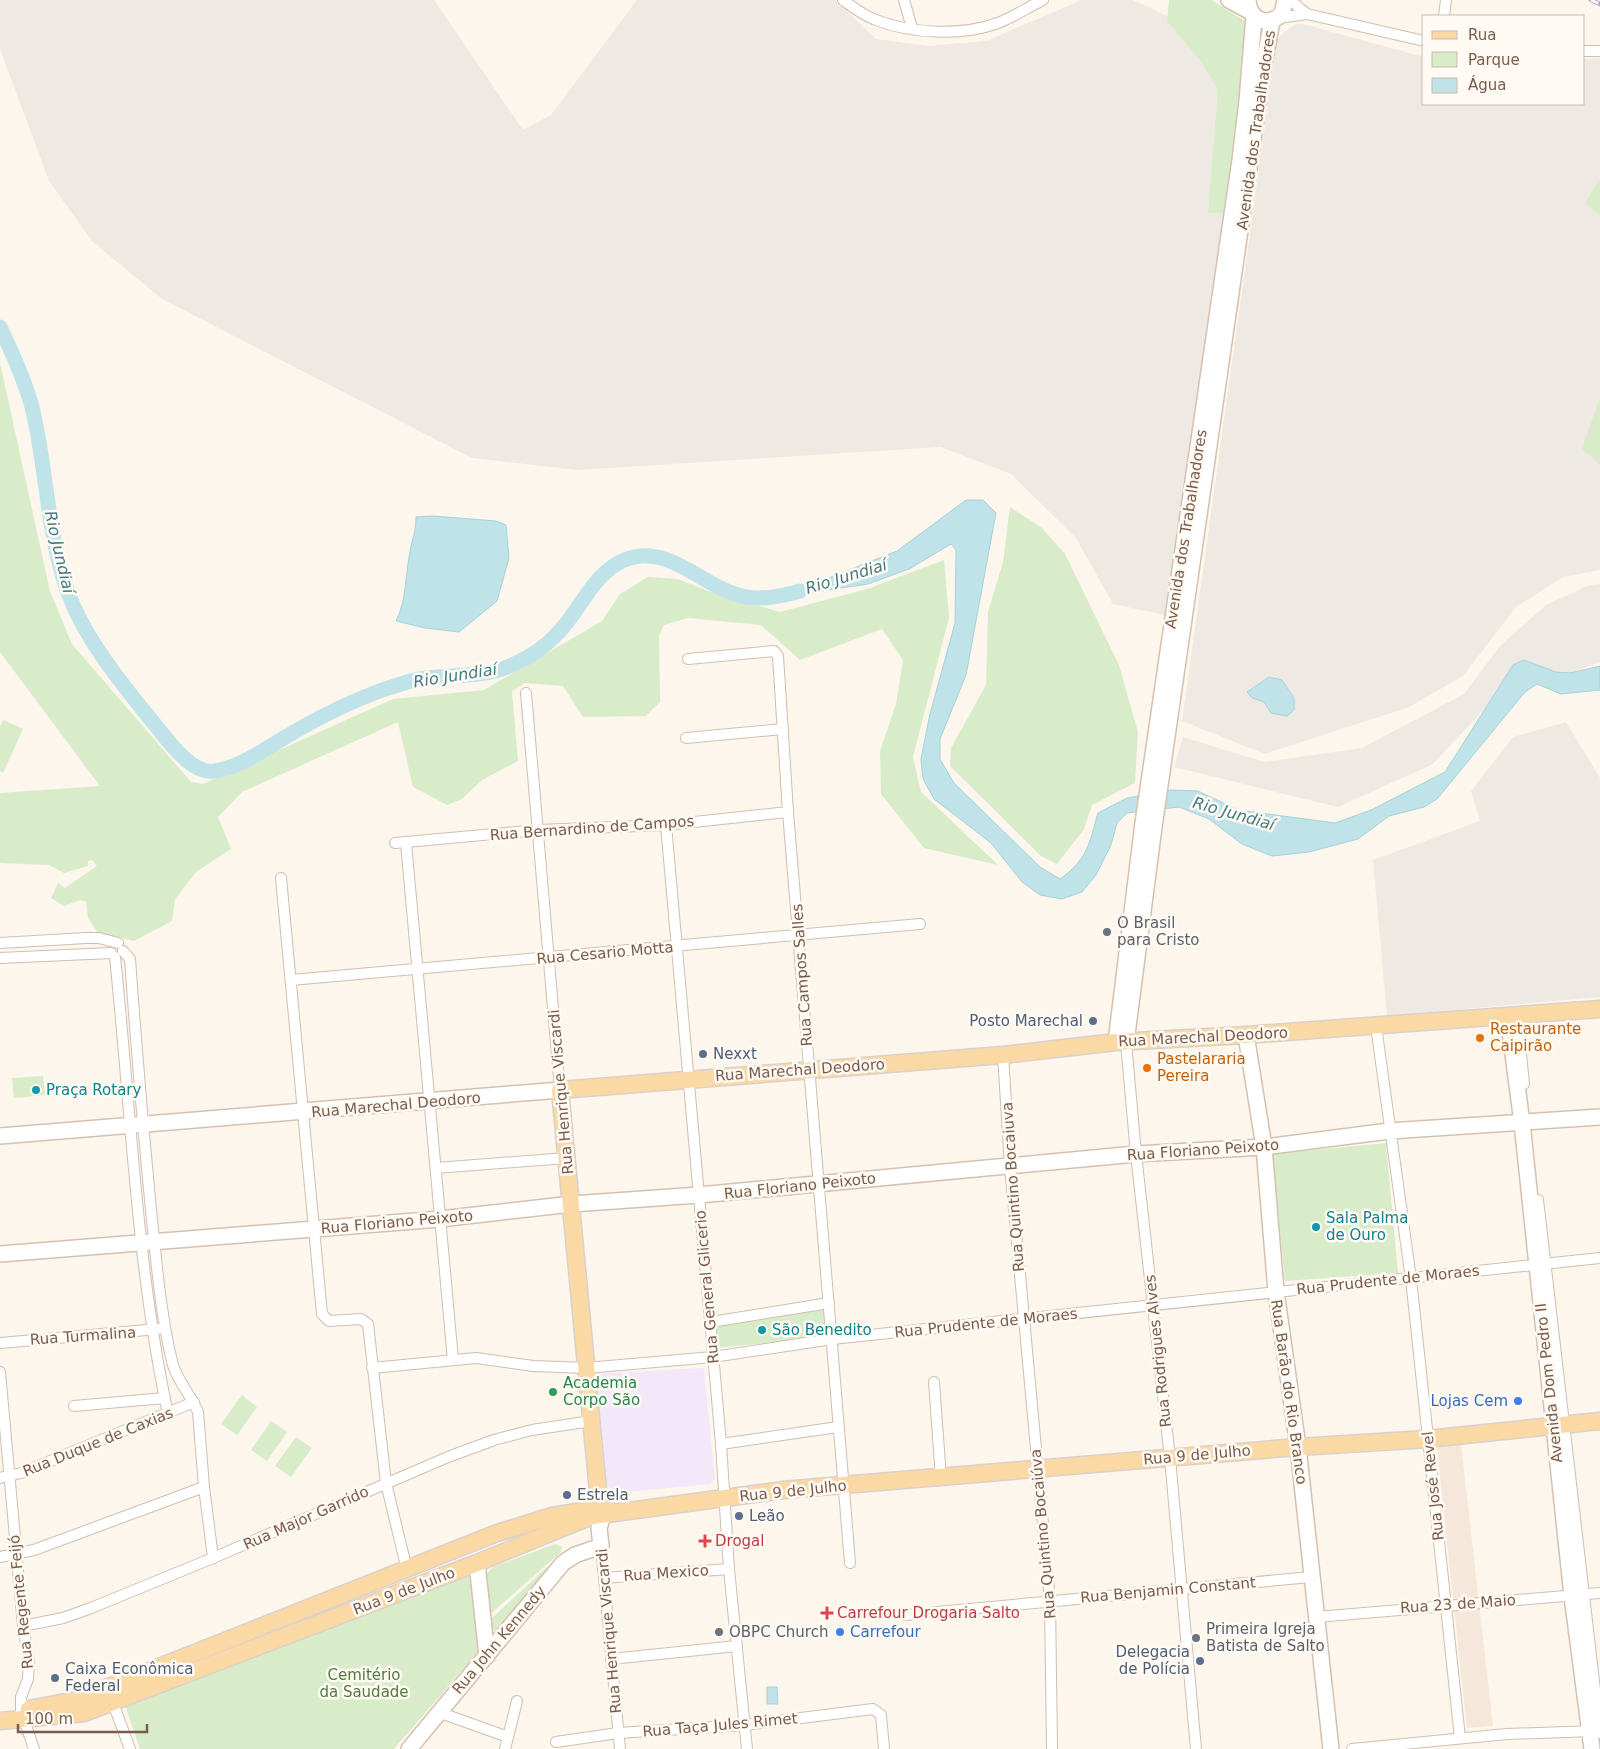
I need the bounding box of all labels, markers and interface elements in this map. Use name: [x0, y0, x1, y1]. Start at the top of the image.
legend: [1422, 15, 1585, 105]
text: Rua: [1468, 26, 1496, 44]
street label: Avenida dos Trabalhadores: [1233, 29, 1279, 231]
text: Parque: [1468, 51, 1520, 69]
text: Água: [1468, 75, 1506, 94]
street label: Avenida dos Trabalhadores: [1161, 428, 1211, 630]
water label: Rio Jundiaí: [41, 509, 79, 598]
water label: Rio Jundiaí: [803, 554, 892, 598]
water label: Rio Jundiaí: [412, 659, 501, 691]
water label: Rio Jundiaí: [1191, 793, 1279, 835]
street label: Rua Bernardino de Campos: [489, 812, 695, 844]
street label: Rua Campos Salles: [788, 903, 816, 1047]
place label: O Brasil para Cristo: [1117, 914, 1200, 949]
marker: O Brasil para Cristo: [1101, 926, 1113, 938]
street label: Rua Cesario Motta: [536, 938, 674, 968]
street label: Rua Henrique Viscardi: [545, 1009, 577, 1175]
place label: Posto Marechal: [969, 1012, 1083, 1030]
marker: Posto Marechal: [1087, 1015, 1099, 1027]
place label: Restaurante Caipirão: [1490, 1020, 1581, 1055]
street label: Rua Marechal Deodoro: [1118, 1024, 1288, 1050]
marker: Restaurante Caipirão: [1474, 1032, 1486, 1044]
place label: Nexxt: [713, 1045, 757, 1063]
marker: Nexxt: [697, 1048, 709, 1060]
place label: Pastelararia Pereira: [1157, 1050, 1246, 1085]
street label: Rua Marechal Deodoro: [715, 1055, 885, 1085]
marker: Pastelararia Pereira: [1141, 1062, 1153, 1074]
place label: Praça Rotary: [46, 1081, 142, 1099]
marker: Praça Rotary: [30, 1084, 42, 1096]
street label: Rua Marechal Deodoro: [311, 1089, 481, 1121]
street label: Rua Quintino Bocaiuva: [998, 1101, 1028, 1273]
street label: Rua Floriano Peixoto: [1126, 1136, 1280, 1164]
street label: Rua Floriano Peixoto: [723, 1169, 877, 1203]
street label: Rua Floriano Peixoto: [320, 1206, 474, 1238]
street label: Rua General Glicerio: [691, 1209, 723, 1365]
place label: Sala Palma de Ouro: [1326, 1209, 1408, 1244]
marker: Sala Palma de Ouro: [1310, 1221, 1322, 1233]
street label: Rua Prudente de Moraes: [1296, 1261, 1481, 1299]
street label: Rua Rodrigues Alves: [1141, 1274, 1175, 1428]
street label: Rua Barão do Rio Branco: [1267, 1298, 1311, 1486]
street label: Avenida Dom Pedro II: [1532, 1302, 1566, 1464]
street label: Rua Prudente de Moraes: [894, 1304, 1079, 1342]
place label: São Benedito: [772, 1321, 872, 1339]
street label: Rua Turmalina: [29, 1323, 137, 1349]
marker: São Benedito: [756, 1324, 768, 1336]
place label: Academia Corpo São: [563, 1374, 640, 1409]
marker: Academia Corpo São: [547, 1386, 559, 1398]
place label: Lojas Cem: [1430, 1392, 1508, 1410]
marker: Lojas Cem: [1512, 1395, 1524, 1407]
street label: Rua Duque de Caxias: [20, 1404, 176, 1480]
street label: Rua José Revel: [1418, 1430, 1448, 1542]
street label: Rua 9 de Julho: [1143, 1441, 1251, 1469]
street label: Rua Quintino Bocaiúva: [1027, 1448, 1059, 1620]
street label: Rua 9 de Julho: [738, 1476, 848, 1506]
street label: Rua Major Garrido: [240, 1482, 372, 1554]
place label: Estrela: [577, 1486, 629, 1504]
marker: Estrela: [561, 1489, 573, 1501]
place label: Leão: [749, 1507, 785, 1525]
marker: Leão: [733, 1510, 745, 1522]
place label: Drogal: [715, 1532, 764, 1550]
street label: Rua Regente Feijó: [5, 1534, 37, 1670]
marker: Drogal: [699, 1535, 711, 1547]
street label: Rua Henrique Viscardi: [593, 1548, 625, 1714]
street label: Rua Mexico: [623, 1561, 709, 1585]
street label: Rua 9 de Julho: [350, 1563, 458, 1619]
street label: Rua Benjamin Constant: [1080, 1573, 1257, 1607]
street label: Rua John Kennedy: [449, 1582, 550, 1698]
street label: Rua 23 de Maio: [1399, 1591, 1517, 1617]
place label: Carrefour Drogaria Salto: [837, 1604, 1020, 1622]
marker: Carrefour Drogaria Salto: [821, 1607, 833, 1619]
place label: Primeira Igreja Batista de Salto: [1206, 1620, 1325, 1655]
place label: OBPC Church: [729, 1623, 828, 1641]
place label: Carrefour: [850, 1623, 922, 1641]
marker: OBPC Church: [713, 1626, 725, 1638]
marker: Carrefour: [834, 1626, 846, 1638]
marker: Primeira Igreja Batista de Salto: [1190, 1632, 1202, 1644]
place label: Delegacia de Polícia: [1116, 1643, 1190, 1678]
marker: Delegacia de Polícia: [1194, 1655, 1206, 1667]
place label: Caixa Econômica Federal: [65, 1660, 193, 1695]
park label: Cemitério da Saudade: [319, 1666, 409, 1701]
marker: Caixa Econômica Federal: [49, 1672, 61, 1684]
scale bar: [18, 1702, 146, 1734]
street label: Rua Taça Jules Rimet: [642, 1709, 798, 1741]
text: 100 m: [25, 1710, 73, 1728]

